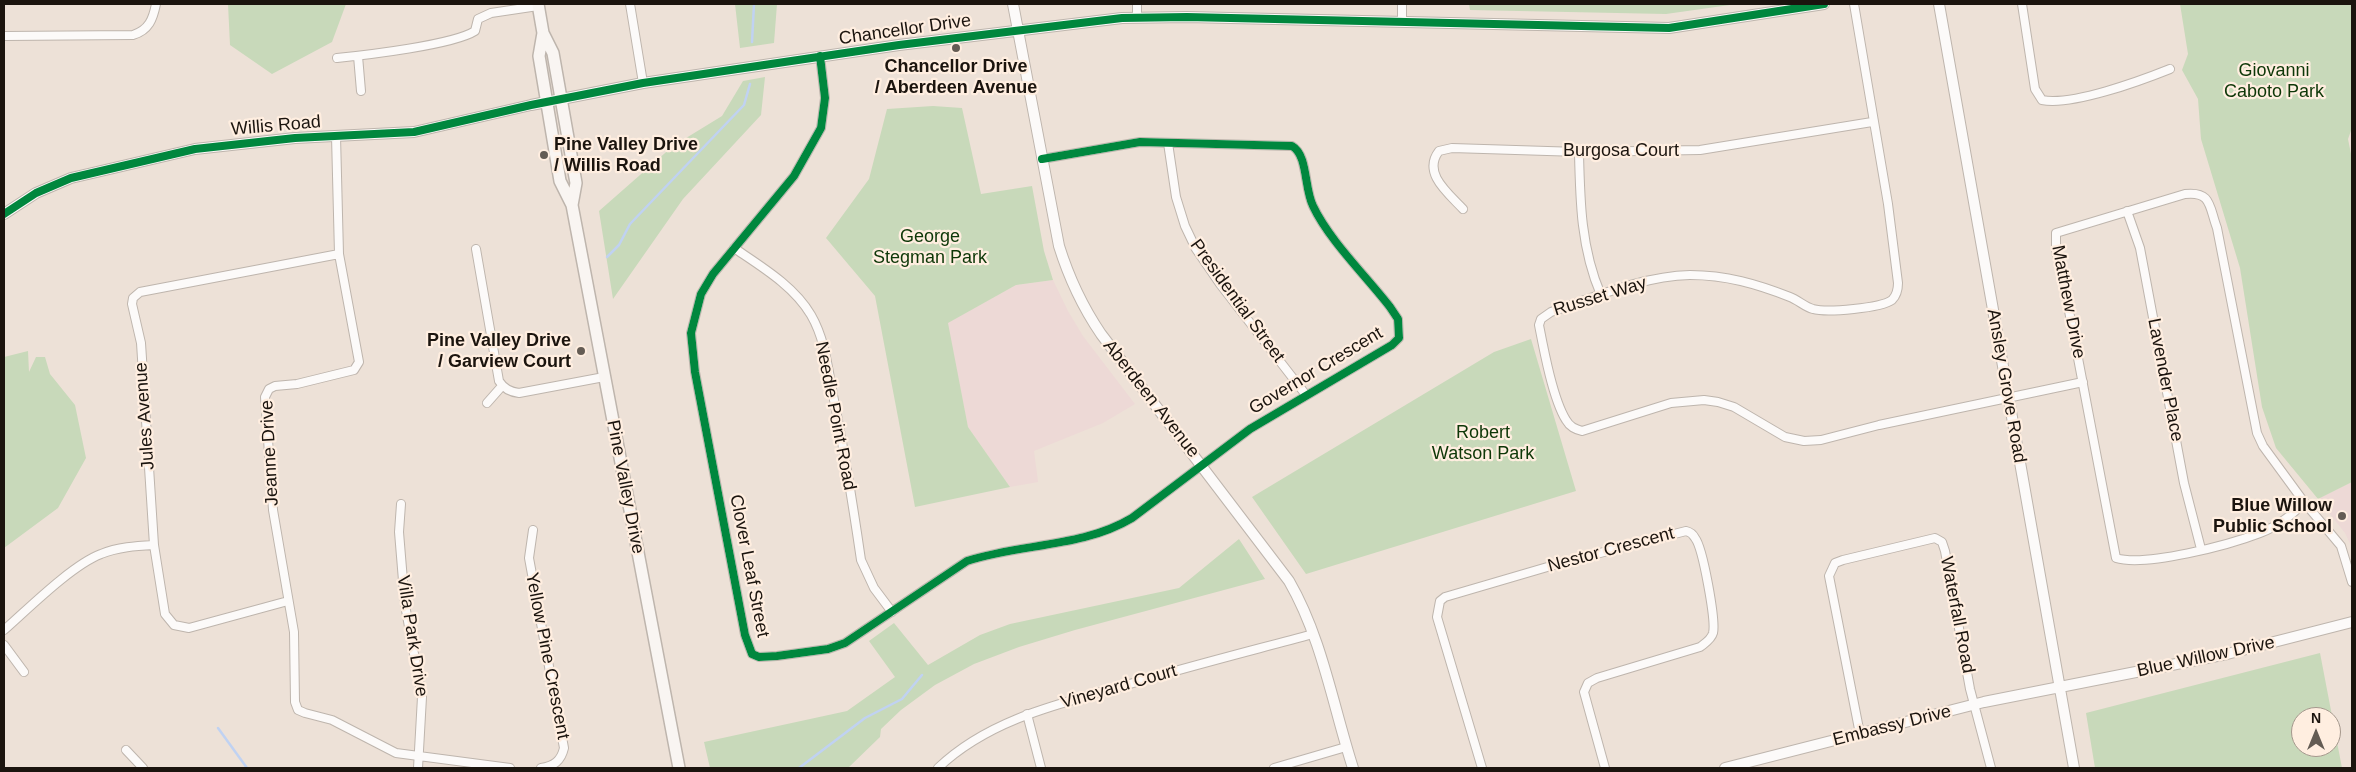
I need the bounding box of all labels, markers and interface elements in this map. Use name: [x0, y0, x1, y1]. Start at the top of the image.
street label: Chancellor Drive: [838, 10, 972, 50]
marker: Chancellor Drive / Aberdeen Avenue: [950, 42, 962, 54]
place label: Chancellor Drive / Aberdeen Avenue: [875, 56, 1037, 98]
park label: Giovanni Caboto Park: [2224, 60, 2324, 102]
street label: Willis Road: [230, 111, 322, 141]
place label: Pine Valley Drive / Willis Road: [554, 134, 698, 176]
street label: Burgosa Court: [1563, 140, 1679, 162]
marker: Pine Valley Drive / Willis Road: [538, 149, 550, 161]
park label: George Stegman Park: [873, 226, 987, 268]
street label: Presidential Street: [1185, 235, 1289, 367]
street label: Matthew Drive: [2046, 243, 2090, 361]
street label: Russet Way: [1551, 273, 1649, 321]
street label: Ansley Grove Road: [1982, 307, 2030, 465]
street label: Lavender Place: [2142, 317, 2188, 443]
street label: Governor Crescent: [1245, 323, 1387, 419]
place label: Pine Valley Drive / Garview Court: [427, 330, 571, 372]
street label: Aberdeen Avenue: [1098, 336, 1204, 462]
street label: Needle Point Road: [810, 340, 860, 492]
marker: Pine Valley Drive / Garview Court: [575, 345, 587, 357]
street label: Jules Avenue: [130, 362, 160, 470]
street label: Jeanne Drive: [256, 399, 284, 507]
street label: Pine Valley Drive: [601, 418, 649, 556]
park label: Robert Watson Park: [1432, 422, 1534, 464]
street label: Clover Leaf Street: [725, 493, 773, 639]
place label: Blue Willow Public School: [2213, 495, 2332, 538]
marker: Blue Willow Public School: [2336, 510, 2348, 522]
street label: Nestor Crescent: [1545, 523, 1677, 577]
street label: Waterfall Road: [1935, 555, 1979, 675]
street label: Yellow Pine Crescent: [520, 571, 574, 741]
street label: Villa Park Drive: [392, 574, 432, 698]
street label: Blue Willow Drive: [2135, 632, 2277, 682]
street label: Vineyard Court: [1058, 660, 1180, 714]
street label: Embassy Drive: [1831, 701, 1953, 751]
north arrow: [2291, 707, 2341, 757]
text: N: [2311, 710, 2321, 726]

